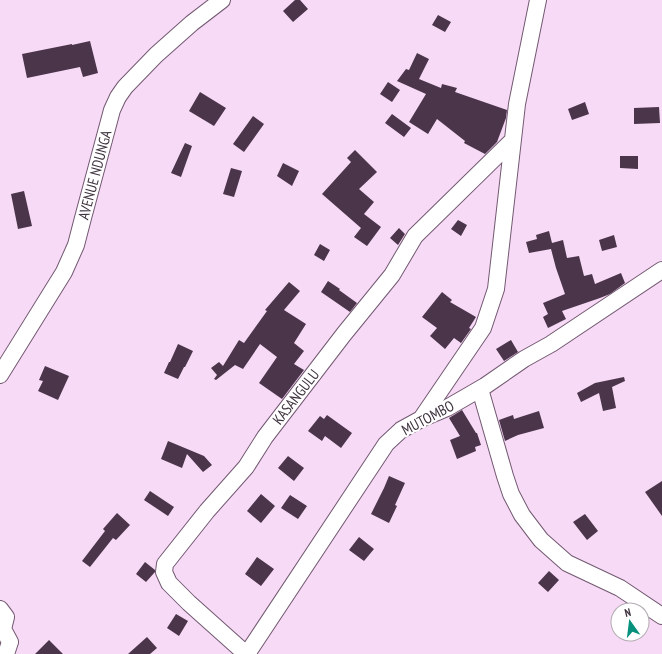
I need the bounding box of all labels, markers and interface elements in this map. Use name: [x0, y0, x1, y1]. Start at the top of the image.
street label: AVENUE NDUNGA: [73, 127, 116, 222]
street label: KASANGULU: [268, 365, 323, 428]
street label: MUTOMBO: [398, 396, 457, 439]
north arrow: [610, 602, 650, 642]
text: N: [623, 605, 632, 620]

